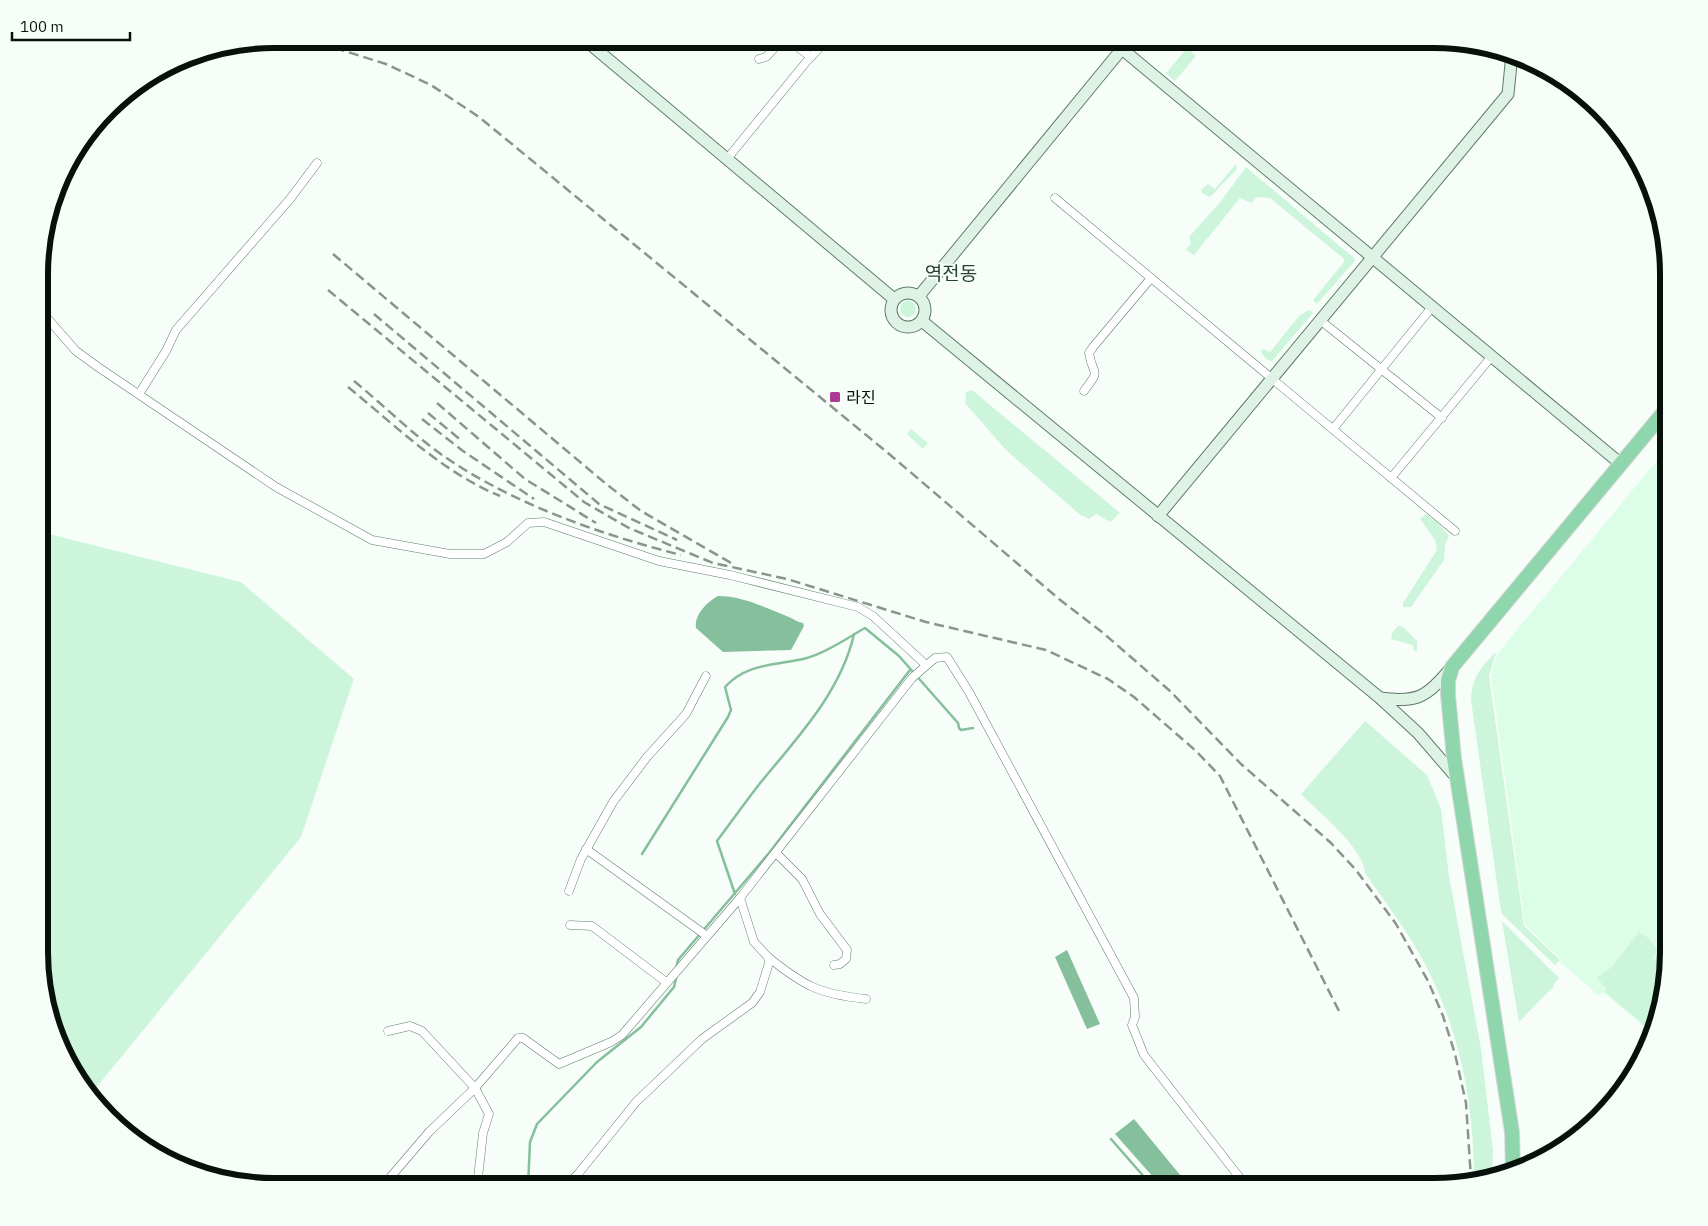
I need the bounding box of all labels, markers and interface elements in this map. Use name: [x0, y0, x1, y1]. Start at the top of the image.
scale bar: [12, 10, 130, 42]
text: 100 m: [20, 17, 64, 36]
district label: 역전동: [925, 261, 977, 285]
place label: 라진: [846, 387, 875, 407]
marker: 라진: [828, 390, 842, 404]

